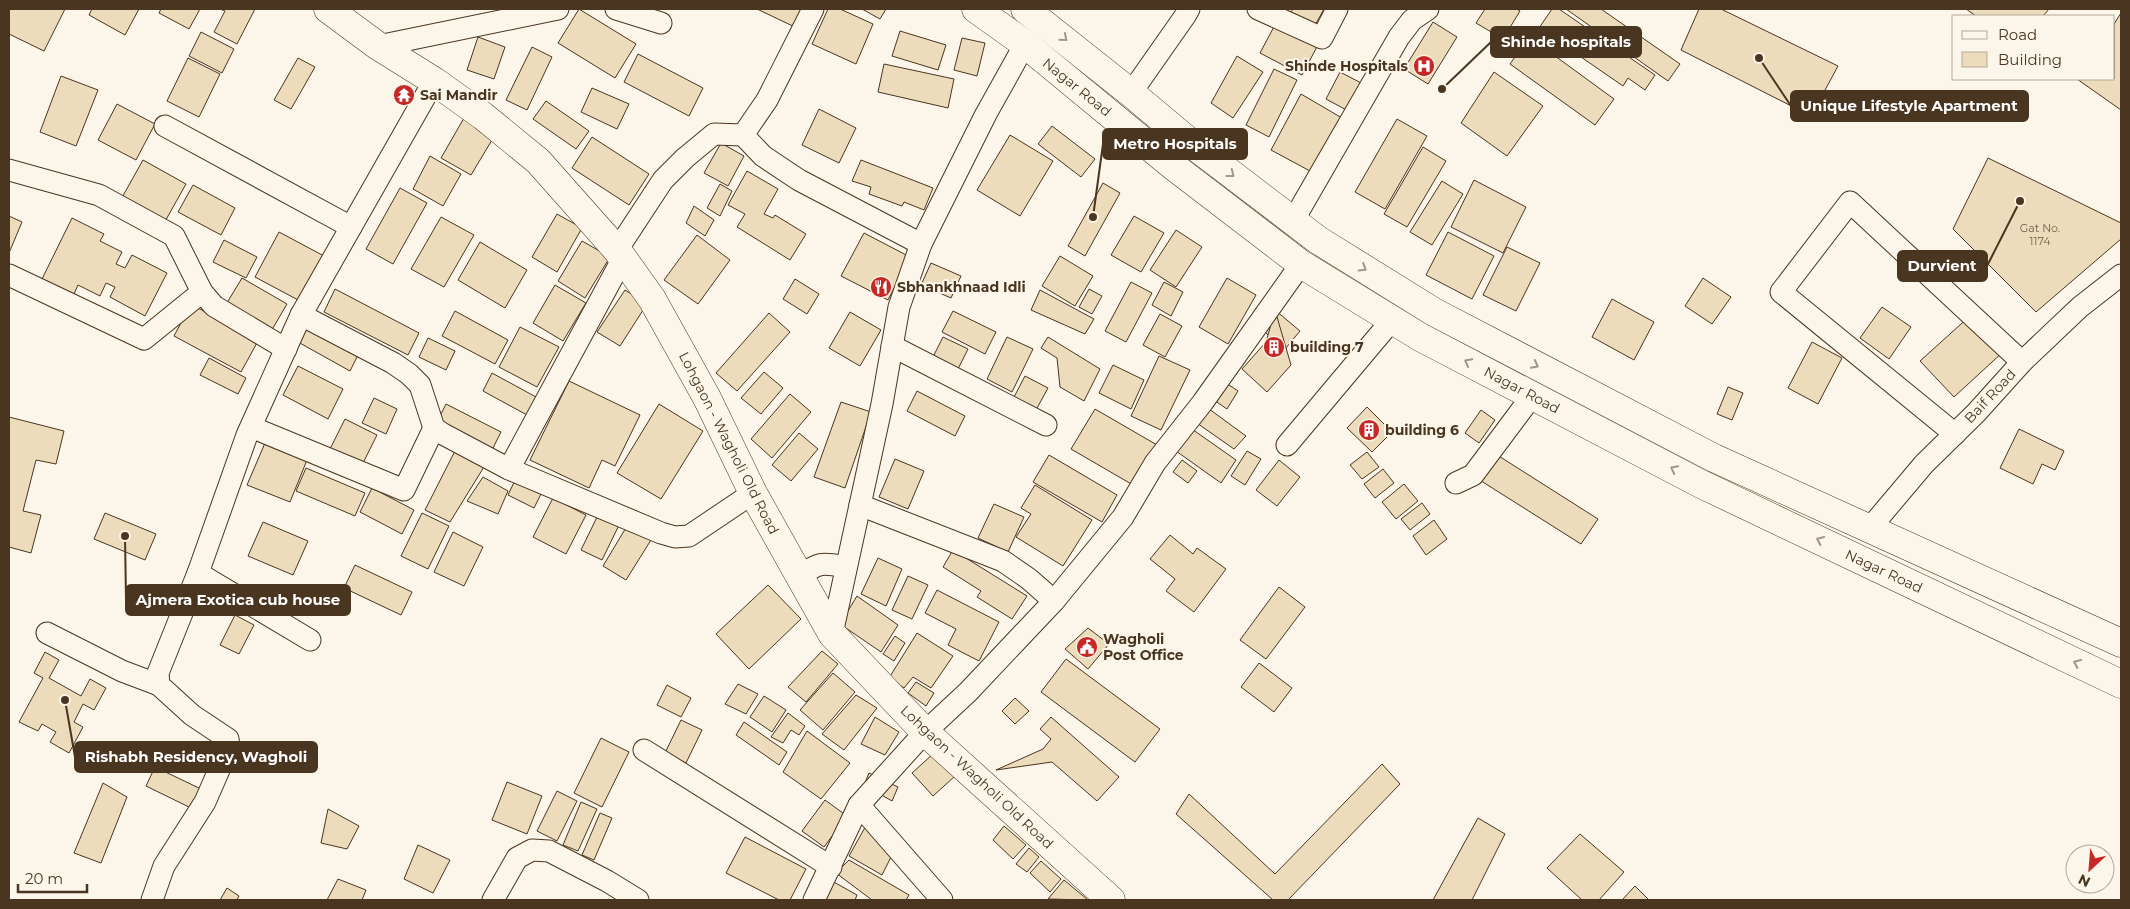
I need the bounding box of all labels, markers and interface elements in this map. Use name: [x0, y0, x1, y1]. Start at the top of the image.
legend: [1952, 15, 2115, 80]
text: Road: [1998, 25, 2037, 44]
callout: Shinde hospitals: [1491, 27, 1641, 57]
text: Shinde hospitals: [1501, 32, 1631, 51]
one-way arrow: [1058, 33, 1067, 41]
text: Building: [1998, 50, 2062, 69]
street label: Nagar Road: [1039, 54, 1115, 120]
hospital icon: Shinde Hospitals: [1412, 54, 1436, 78]
place label: Shinde Hospitals: [1285, 57, 1409, 75]
temple icon: Sai Mandir: [392, 83, 416, 107]
place label: Sai Mandir: [420, 86, 497, 104]
callout: Unique Lifestyle Apartment: [1791, 91, 2028, 121]
text: Unique Lifestyle Apartment: [1800, 96, 2018, 115]
callout: Metro Hospitals: [1103, 129, 1247, 159]
text: Metro Hospitals: [1113, 134, 1237, 153]
one-way arrow: [1225, 168, 1234, 176]
house number: Gat No. 1174: [2020, 221, 2060, 248]
callout: Durvient: [1898, 251, 1987, 281]
text: Durvient: [1907, 256, 1977, 275]
one-way arrow: [1358, 262, 1367, 272]
restaurant icon: Sbhankhnaad Idli: [869, 275, 893, 299]
place label: Sbhankhnaad Idli: [897, 278, 1026, 296]
building icon: building 7: [1262, 335, 1286, 359]
place label: building 7: [1290, 338, 1364, 356]
street label: Lohgaon - Wagholi Old Road: [675, 349, 783, 537]
one-way arrow: [1464, 358, 1473, 368]
one-way arrow: [1530, 359, 1539, 369]
street label: Nagar Road: [1481, 362, 1563, 418]
street label: Baif Road: [1960, 365, 2020, 427]
building icon: building 6: [1357, 418, 1381, 442]
place label: building 6: [1385, 421, 1459, 439]
one-way arrow: [1670, 465, 1679, 475]
one-way arrow: [1816, 536, 1825, 546]
street label: Nagar Road: [1842, 545, 1926, 597]
callout: Ajmera Exotica cub house: [126, 585, 350, 615]
text: Ajmera Exotica cub house: [135, 590, 340, 609]
place label: Wagholi Post Office: [1103, 630, 1184, 664]
public building icon: Wagholi Post Office: [1075, 635, 1099, 659]
one-way arrow: [2073, 659, 2082, 669]
street label: Lohgaon - Wagholi Old Road: [897, 701, 1057, 853]
callout: Rishabh Residency, Wagholi: [75, 742, 317, 772]
text: Rishabh Residency, Wagholi: [85, 747, 307, 766]
north arrow: [2065, 844, 2115, 894]
scale bar: [18, 862, 86, 894]
text: 20 m: [25, 869, 63, 888]
text: N: [2075, 870, 2093, 891]

